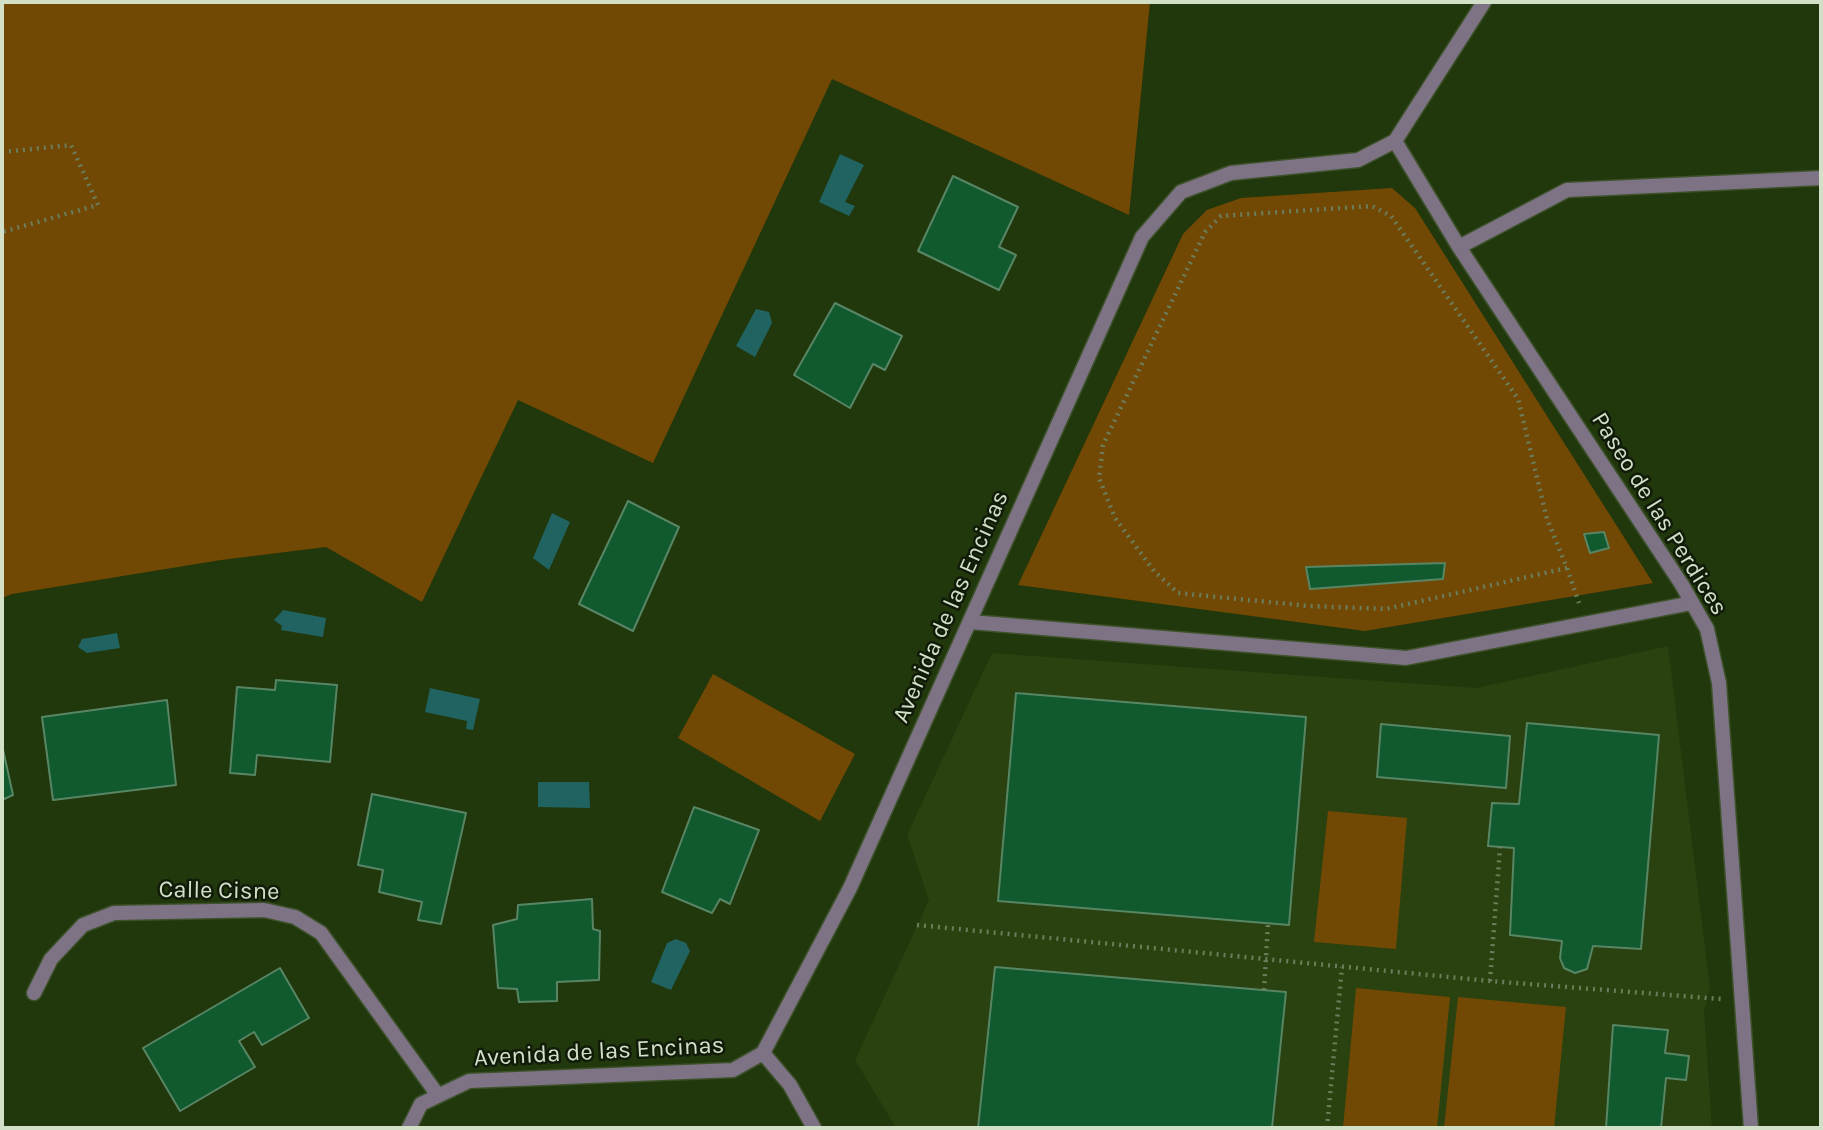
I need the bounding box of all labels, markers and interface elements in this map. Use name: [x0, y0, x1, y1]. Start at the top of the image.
street label: Paseo de las Perdices: [1585, 407, 1733, 621]
street label: Avenida de las Encinas: [887, 487, 1015, 727]
street label: Calle Cisne: [158, 876, 280, 906]
street label: Avenida de las Encinas: [473, 1031, 725, 1073]

